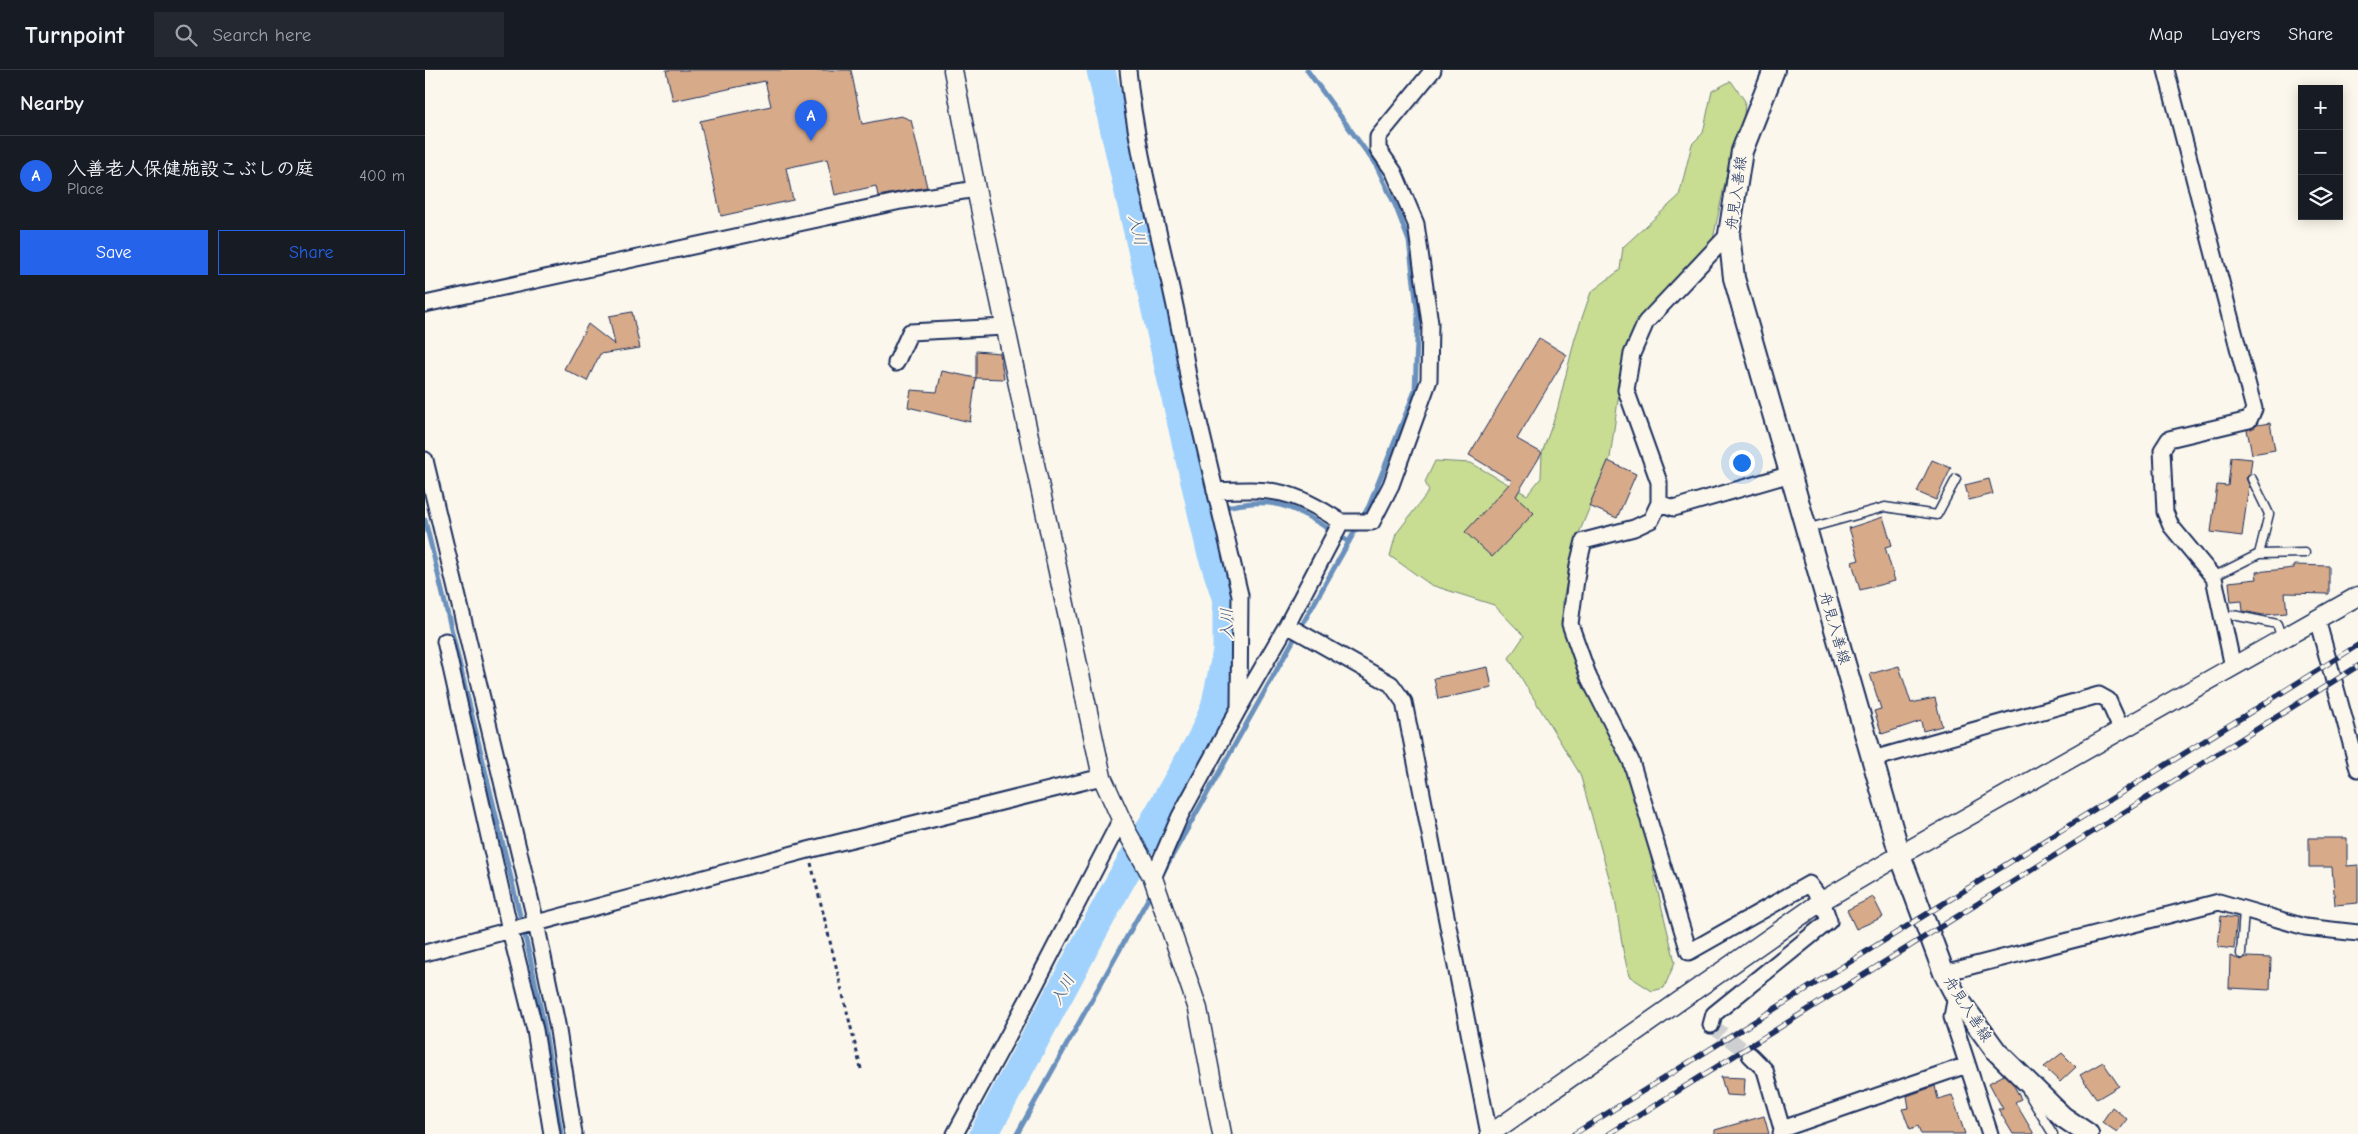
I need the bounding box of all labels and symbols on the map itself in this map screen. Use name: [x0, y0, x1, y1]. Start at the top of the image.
pin: A: [795, 100, 827, 141]
street label: 舟見入善線: [1722, 155, 1750, 231]
water label: 入川: [1125, 212, 1149, 248]
your location: [1729, 450, 1755, 476]
street label: 舟見入善線: [1816, 589, 1854, 667]
water label: 入川: [1218, 608, 1236, 640]
water label: 入川: [1047, 972, 1079, 1008]
street label: 舟見入善線: [1940, 973, 1996, 1045]

